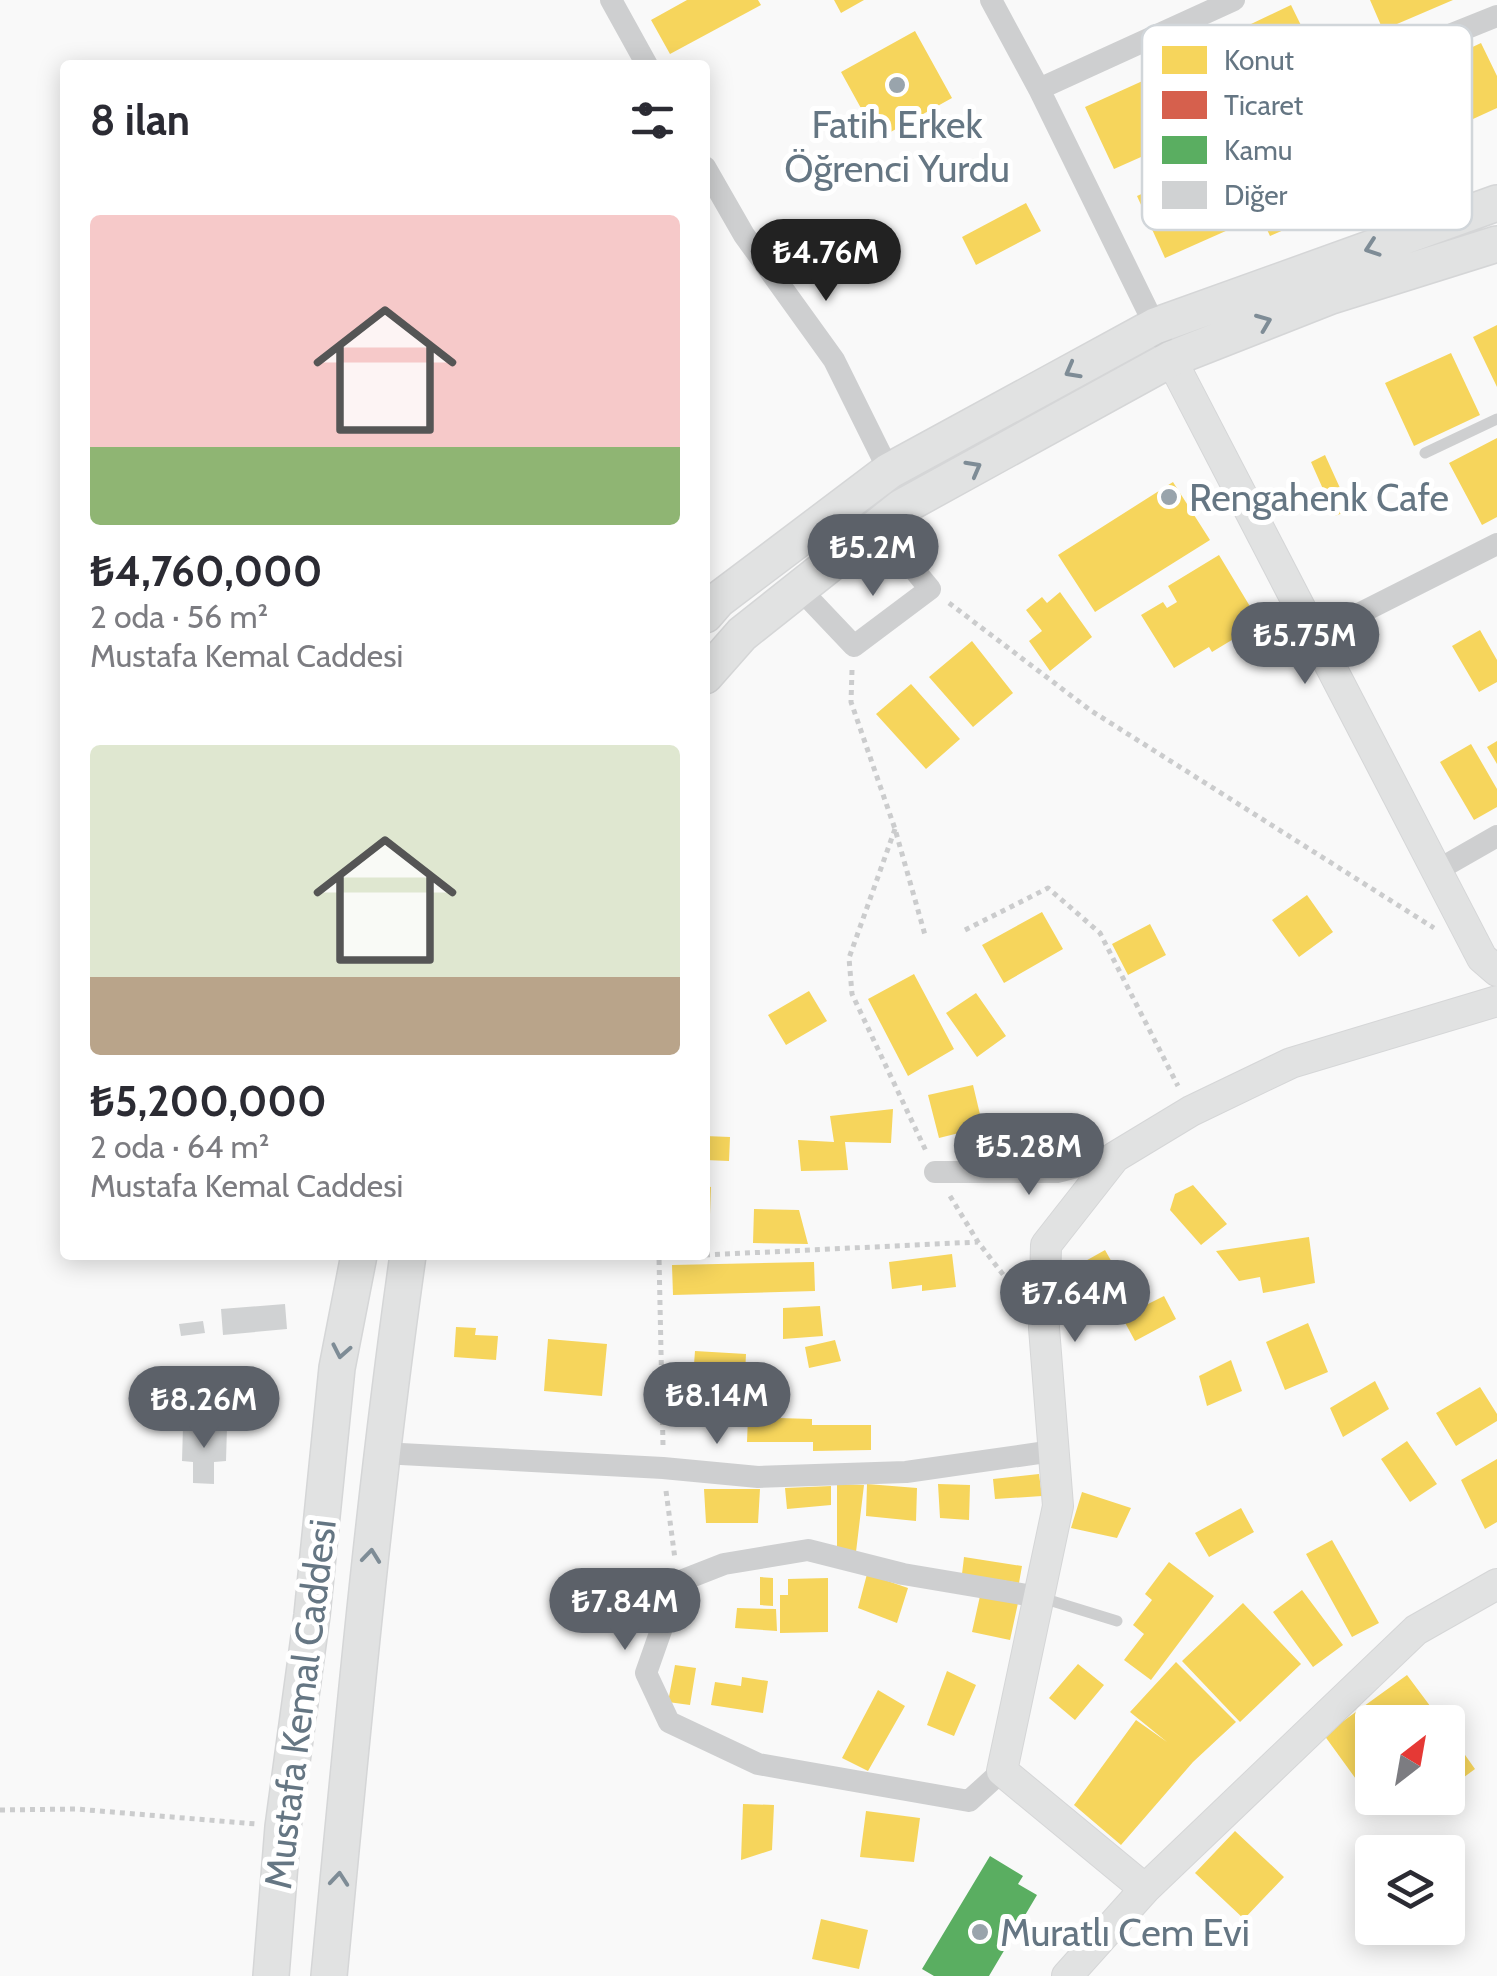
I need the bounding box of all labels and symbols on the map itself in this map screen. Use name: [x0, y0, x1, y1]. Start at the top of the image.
legend: [1142, 25, 1472, 230]
text: Konut: [1224, 43, 1294, 77]
marker: Fatih Erkek Öğrenci Yurdu: [886, 74, 908, 96]
text: Ticaret: [1224, 88, 1303, 122]
place label: Fatih Erkek Öğrenci Yurdu: [784, 101, 1010, 192]
text: Kamu: [1224, 133, 1293, 167]
text: Diğer: [1224, 178, 1288, 212]
pin: ₺4.76M: [745, 219, 907, 304]
one-way arrow: [1365, 236, 1382, 256]
one-way arrow: [1255, 314, 1272, 334]
one-way arrow: [1065, 359, 1083, 379]
one-way arrow: [964, 460, 982, 480]
place label: Rengahenk Cafe: [1189, 474, 1449, 521]
marker: Rengahenk Cafe: [1158, 486, 1180, 508]
pin: ₺5.2M: [803, 514, 943, 599]
pin: ₺5.75M: [1224, 602, 1386, 687]
pin: ₺5.28M: [948, 1113, 1110, 1198]
pin: ₺7.64M: [994, 1260, 1156, 1345]
one-way arrow: [331, 1342, 352, 1359]
pin: ₺8.14M: [636, 1362, 798, 1447]
pin: ₺8.26M: [123, 1366, 285, 1451]
street label: Mustafa Kemal Caddesi: [254, 1517, 346, 1891]
one-way arrow: [359, 1547, 381, 1563]
pin: ₺7.84M: [544, 1568, 706, 1653]
north arrow: [1355, 1705, 1465, 1815]
one-way arrow: [327, 1871, 349, 1887]
place label: Muratlı Cem Evi: [1000, 1909, 1250, 1956]
marker: Muratlı Cem Evi: [969, 1921, 991, 1943]

